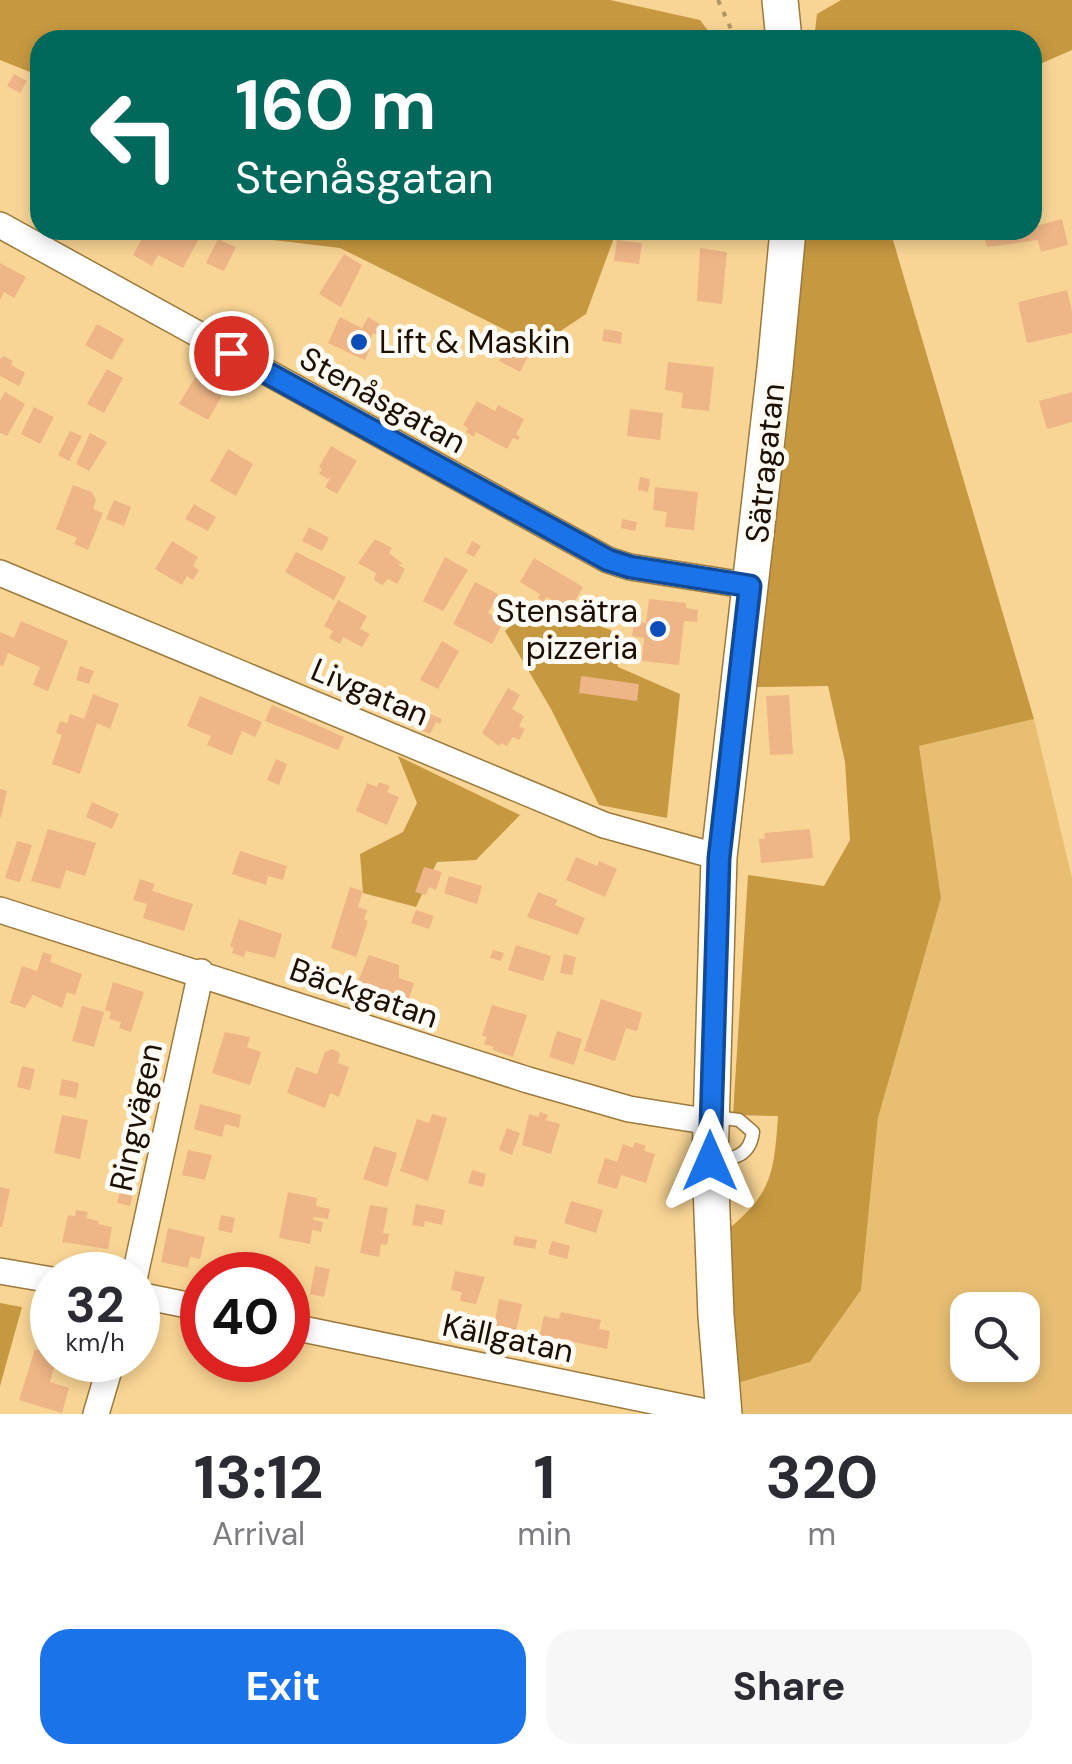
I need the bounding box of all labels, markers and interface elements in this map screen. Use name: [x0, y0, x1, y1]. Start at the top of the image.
text: 160 m: [235, 60, 436, 151]
icon: left: [70, 70, 200, 200]
text: Stenåsgatan: [235, 148, 493, 207]
pin: [189, 311, 274, 396]
place label: Lift & Maskin: [379, 321, 570, 363]
icon: arrive: [204, 326, 259, 381]
marker: Lift & Maskin: [348, 331, 370, 353]
street label: Stenåsgatan: [292, 337, 474, 463]
street label: Sätragatan: [736, 381, 794, 545]
place label: Stensätra pizzeria: [496, 590, 638, 669]
marker: Stensätra pizzeria: [647, 618, 669, 640]
street label: Livgatan: [305, 648, 435, 736]
street label: Bäckgatan: [284, 948, 444, 1038]
street label: Ringvägen: [100, 1039, 172, 1195]
position arrow: [658, 1109, 762, 1213]
speed limit sign: 40: [180, 1252, 310, 1382]
text: 32: [66, 1272, 125, 1338]
map controls: [950, 1292, 1040, 1382]
button: search: [950, 1292, 1040, 1382]
street label: Källgatan: [439, 1304, 577, 1372]
text: km/h: [65, 1326, 125, 1359]
text: 13:12: [194, 1438, 323, 1517]
text: 1: [534, 1438, 555, 1517]
text: 320: [765, 1438, 878, 1517]
text: Arrival: [212, 1513, 305, 1555]
text: min: [517, 1513, 572, 1555]
text: m: [808, 1513, 836, 1555]
button: Exit: [40, 1629, 526, 1744]
button: Share: [546, 1629, 1032, 1744]

